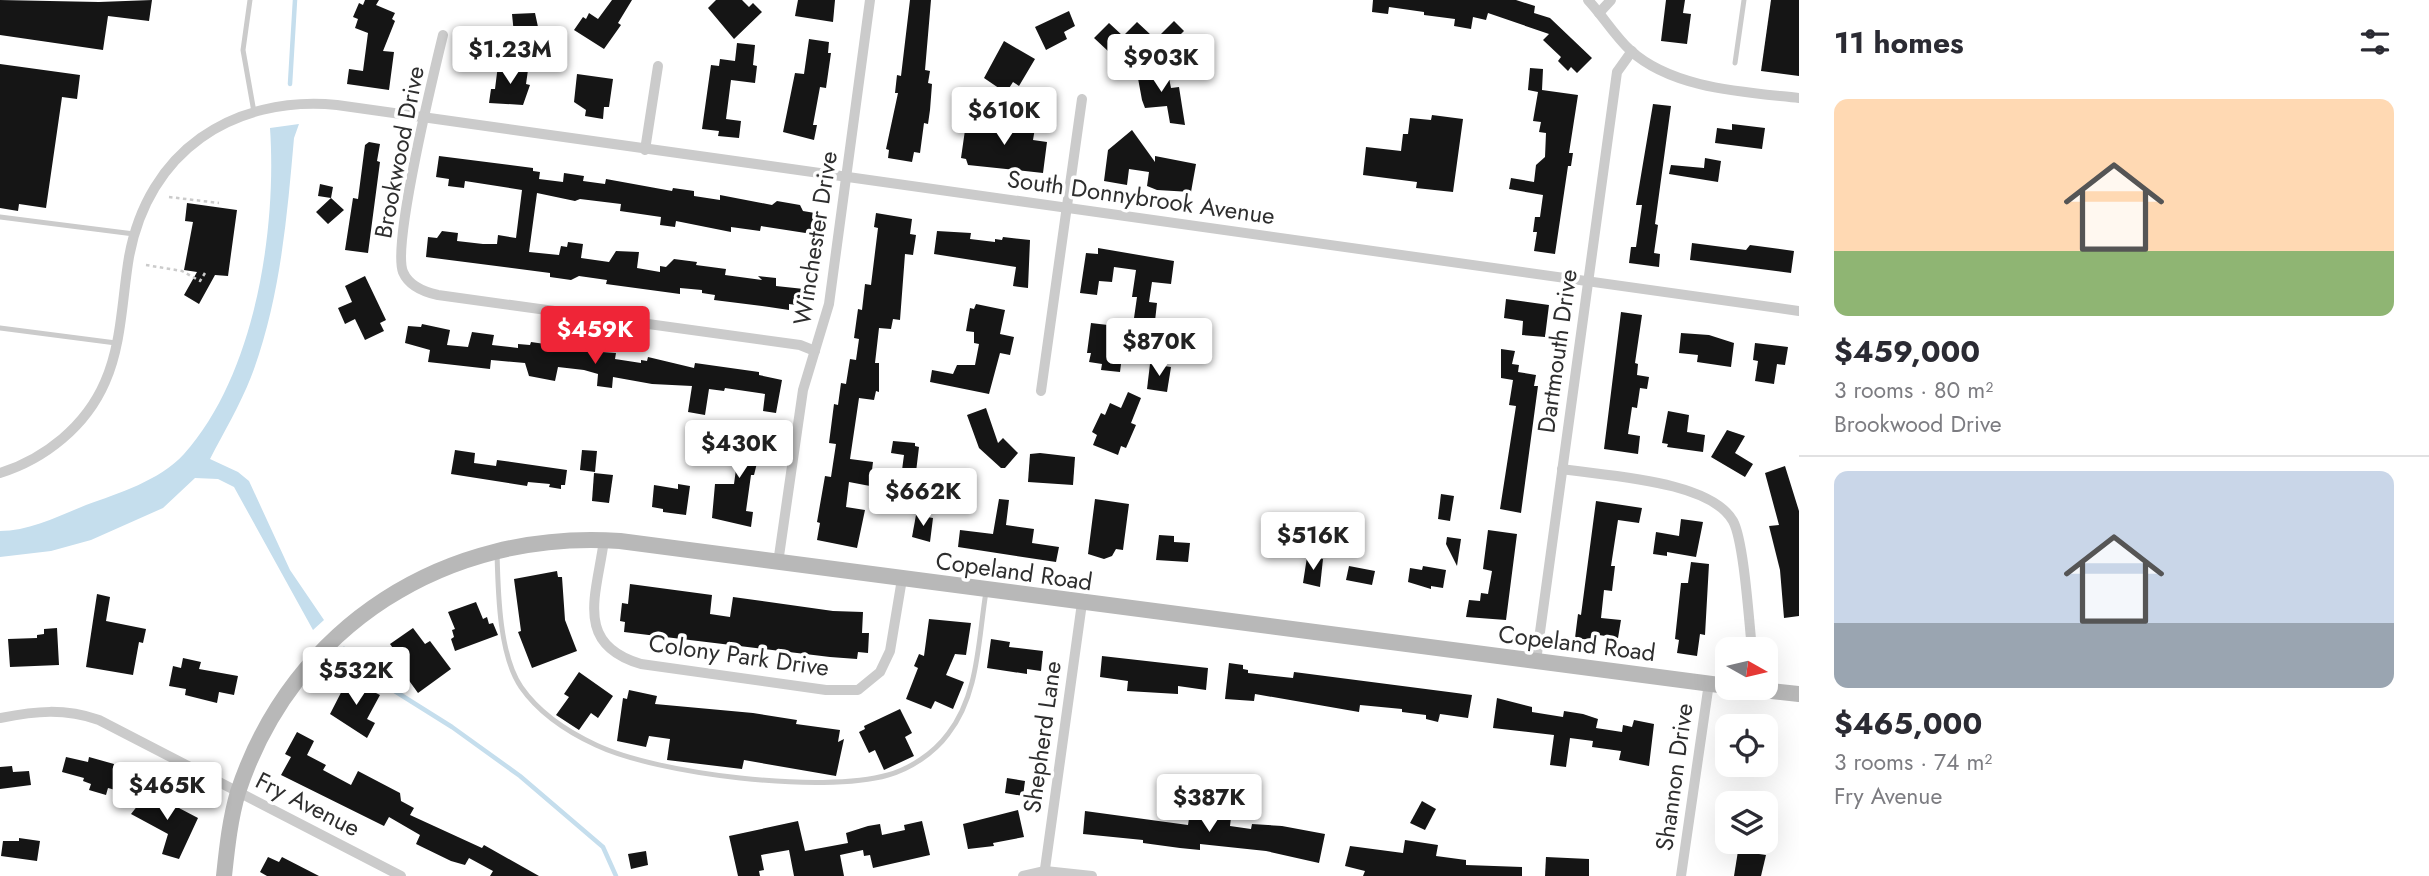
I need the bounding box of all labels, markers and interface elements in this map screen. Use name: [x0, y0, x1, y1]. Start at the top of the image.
text: 11 homes: [1834, 21, 1964, 64]
icon: filters: [2356, 23, 2394, 61]
pin: $1.23M: [453, 27, 567, 86]
text: $1.23M: [468, 32, 552, 66]
pin: $903K: [1112, 34, 1210, 94]
text: $903K: [1123, 40, 1199, 74]
street label: Brookwood Drive: [365, 63, 433, 241]
pin: $610K: [955, 88, 1053, 147]
text: $610K: [968, 93, 1040, 127]
icon: home: [2051, 144, 2177, 270]
street label: Winchester Drive: [784, 149, 846, 327]
street label: South Donnybrook Avenue: [1005, 161, 1277, 233]
street label: Dartmouth Drive: [1528, 267, 1586, 435]
pin: $459K: [546, 306, 644, 366]
text: $459K: [557, 312, 633, 346]
pin: $870K: [1110, 318, 1208, 378]
text: $870K: [1122, 324, 1196, 358]
text: $459,000: [1834, 330, 1980, 373]
text: 3 rooms · 80 m²: [1834, 373, 1993, 407]
text: Brookwood Drive: [1834, 407, 2002, 441]
pin: $430K: [690, 420, 788, 480]
text: $430K: [701, 426, 777, 460]
pin: $662K: [874, 468, 972, 528]
text: $662K: [885, 474, 961, 508]
pin: $516K: [1264, 512, 1362, 572]
icon: home: [2051, 516, 2177, 642]
text: $516K: [1277, 518, 1349, 552]
street label: Copeland Road: [933, 543, 1095, 599]
street label: Copeland Road: [1497, 616, 1657, 670]
street label: Colony Park Drive: [647, 625, 831, 685]
north arrow: [1715, 637, 1778, 700]
map controls: [1715, 637, 1778, 854]
pin: $532K: [307, 648, 405, 707]
text: $532K: [319, 653, 393, 687]
street label: Shepherd Lane: [1014, 659, 1070, 815]
street label: Shannon Drive: [1646, 701, 1702, 853]
text: $465,000: [1834, 702, 1982, 745]
button: locate: [1715, 714, 1778, 777]
text: 3 rooms · 74 m²: [1834, 745, 1992, 779]
pin: $465K: [118, 762, 216, 822]
street label: Fry Avenue: [250, 763, 366, 845]
text: $465K: [129, 768, 205, 802]
pin: $387K: [1160, 774, 1258, 834]
text: Fry Avenue: [1834, 779, 1942, 813]
text: $387K: [1173, 780, 1245, 814]
button: layers: [1715, 791, 1778, 854]

